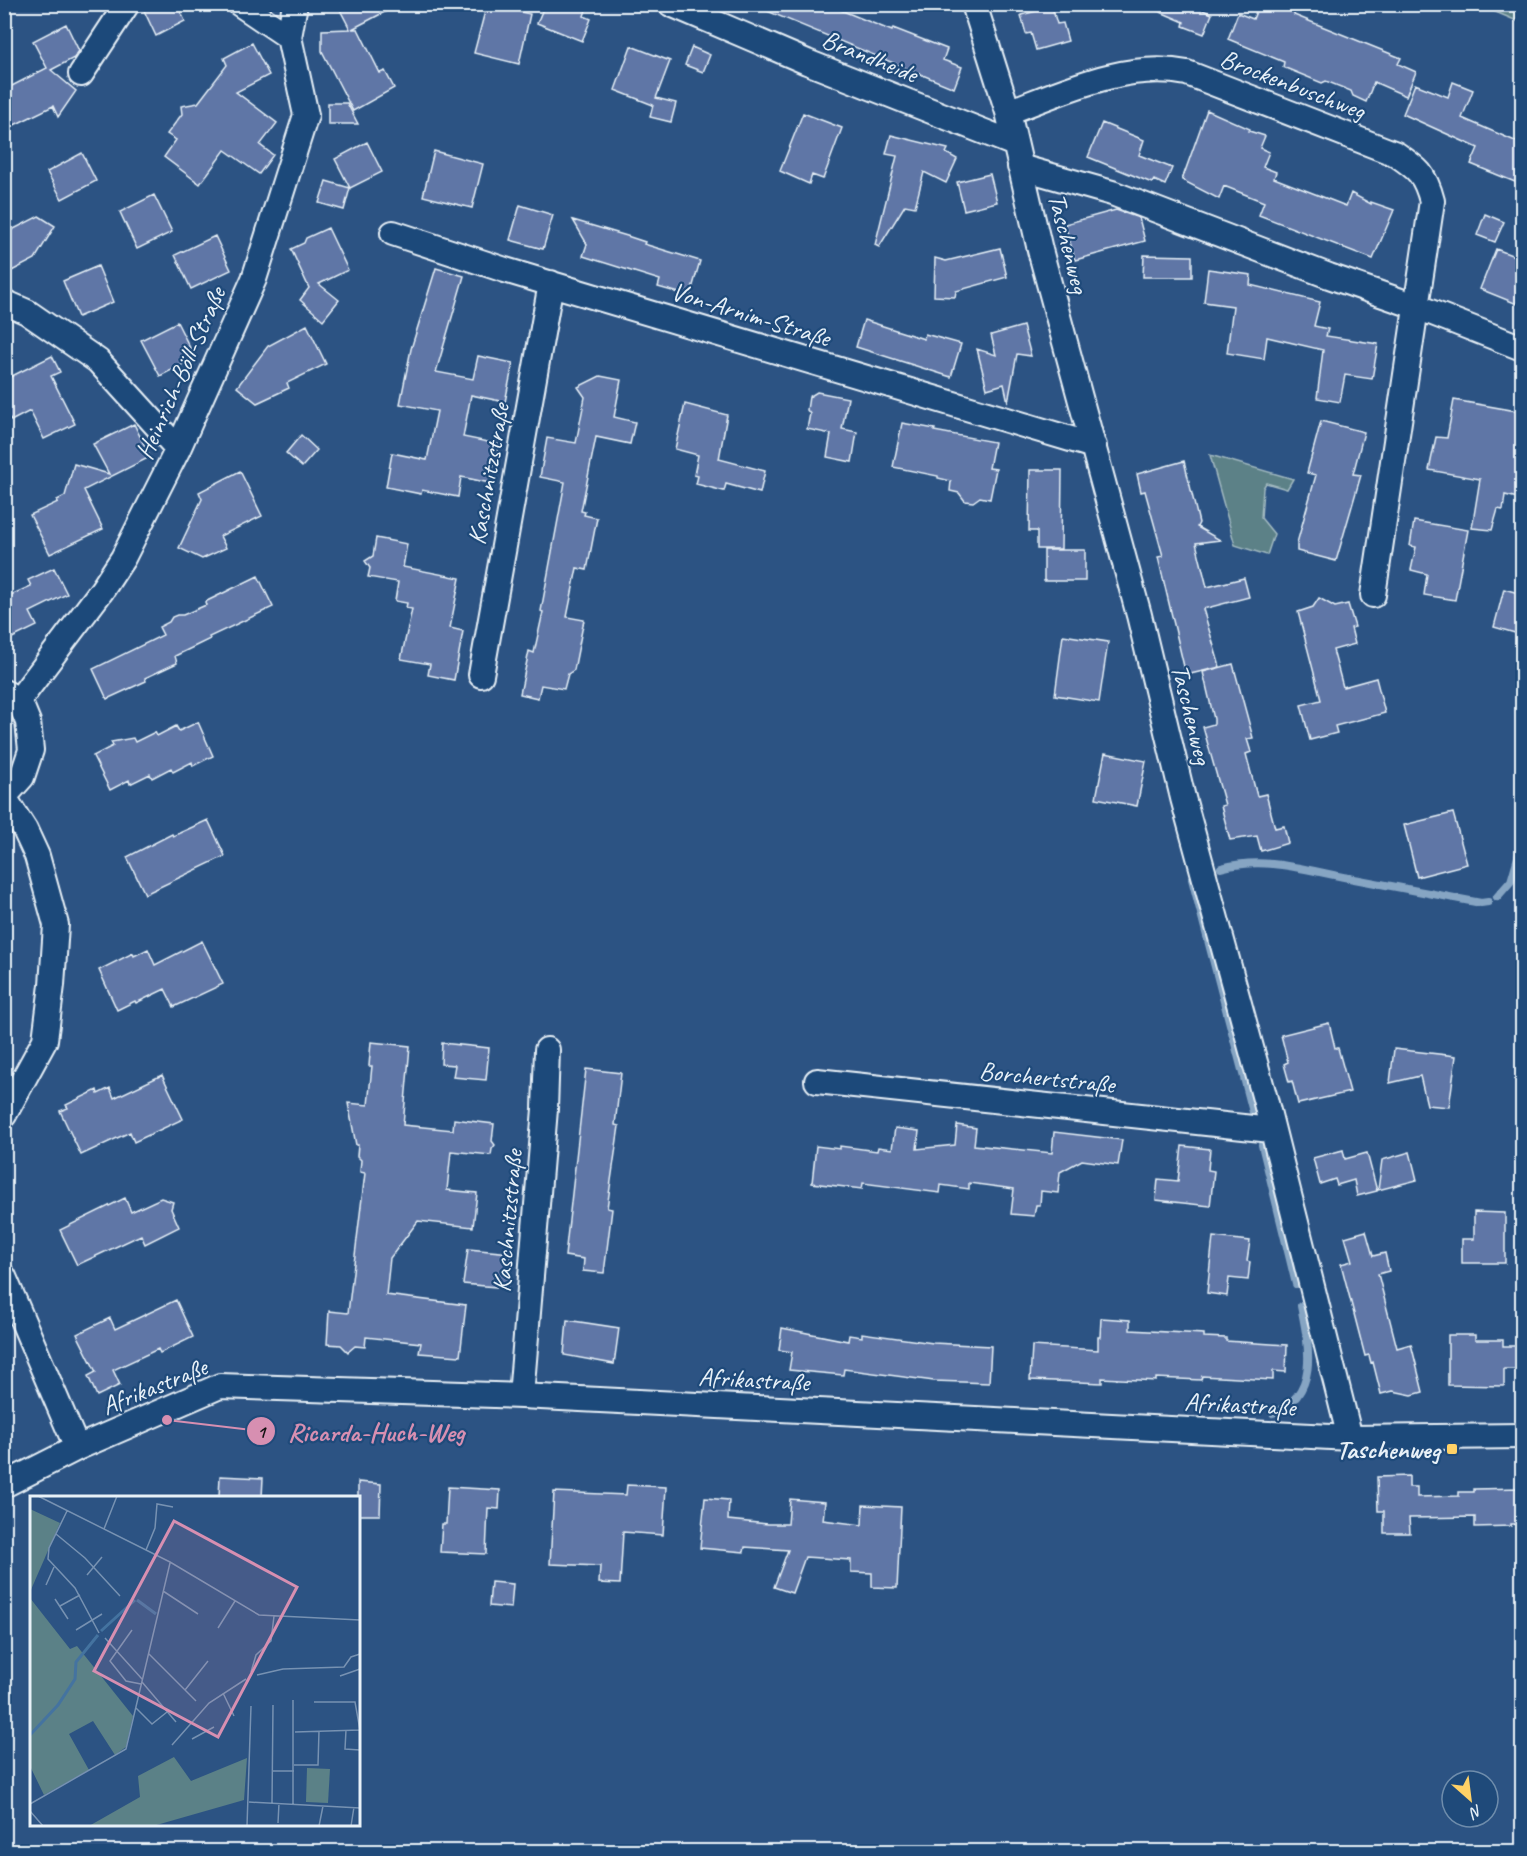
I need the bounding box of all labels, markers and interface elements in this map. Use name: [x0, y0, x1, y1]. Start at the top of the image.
street label: Brandheide: [817, 22, 925, 91]
street label: Brockenbuschweg: [1216, 42, 1372, 128]
street label: Taschenweg: [1040, 190, 1097, 298]
street label: Von-Arnim-Straße: [667, 275, 837, 355]
street label: Heinrich-Böll-Straße: [128, 280, 234, 465]
street label: Kaschnitzstraße: [460, 398, 518, 547]
street label: Taschenweg: [1163, 661, 1220, 769]
street label: Borchertstraße: [978, 1054, 1119, 1101]
street label: Kaschnitzstraße: [485, 1146, 530, 1294]
street label: Afrikastraße: [97, 1349, 214, 1423]
street label: Afrikastraße: [698, 1360, 813, 1399]
street label: Afrikastraße: [1184, 1385, 1299, 1424]
callout: Ricarda-Huch-Weg: [246, 1409, 477, 1454]
text: Ricarda-Huch-Weg: [288, 1415, 467, 1449]
text: 1: [257, 1421, 267, 1443]
place label: Taschenweg: [1336, 1433, 1443, 1466]
marker: Taschenweg: [1445, 1442, 1459, 1456]
inset map: [30, 1496, 360, 1826]
north arrow: [1440, 1769, 1500, 1829]
text: N: [1465, 1800, 1486, 1824]

